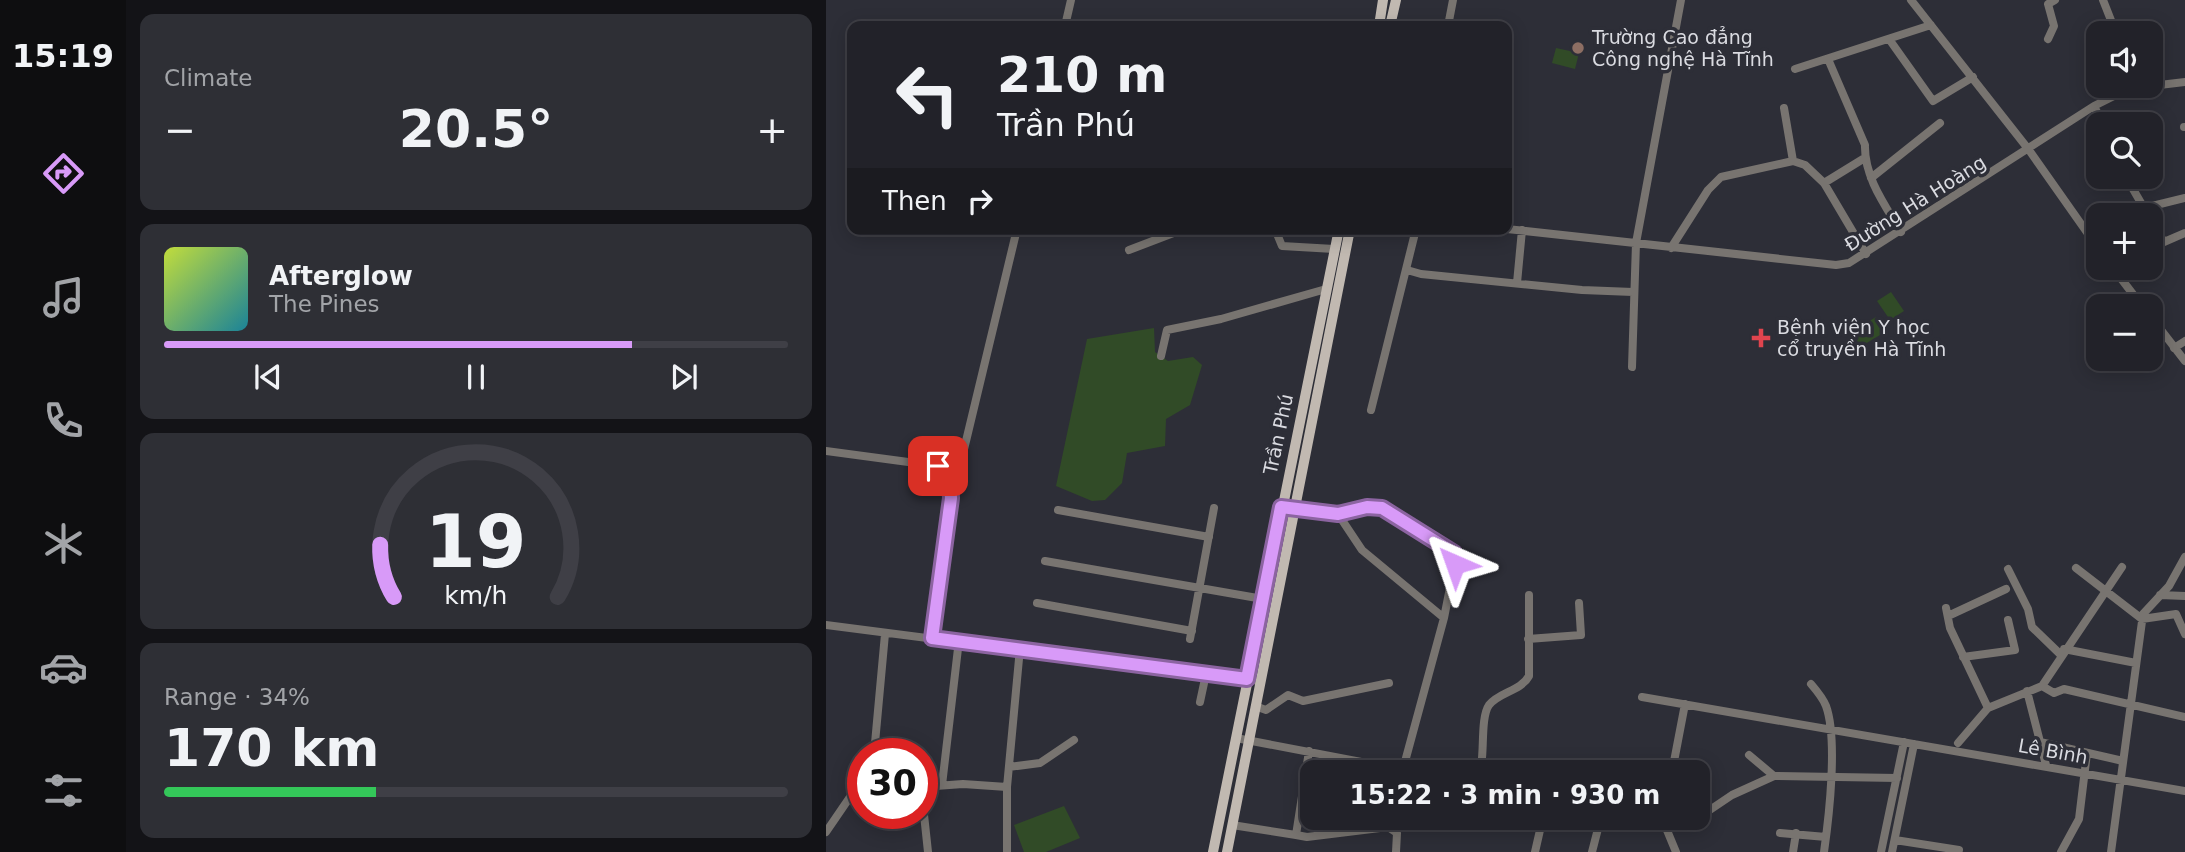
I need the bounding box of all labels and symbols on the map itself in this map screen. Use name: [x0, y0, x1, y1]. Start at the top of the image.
place label: Trường Cao đẳng Công nghệ Hà Tĩnh: [1591, 26, 1774, 70]
marker: Trường Cao đẳng Công nghệ Hà Tĩnh: [1570, 40, 1586, 56]
street label: Đường Hà Hoàng: [1840, 151, 1990, 255]
place label: Bệnh viện Y học cổ truyền Hà Tĩnh: [1777, 316, 1946, 360]
marker: Bệnh viện Y học cổ truyền Hà Tĩnh: [1751, 328, 1771, 348]
street label: Trần Phú: [1259, 392, 1297, 477]
pin: [908, 436, 968, 496]
position arrow: [1418, 527, 1492, 601]
street label: Lê Bình: [2016, 734, 2090, 768]
speed limit sign: 30: [847, 738, 938, 829]

